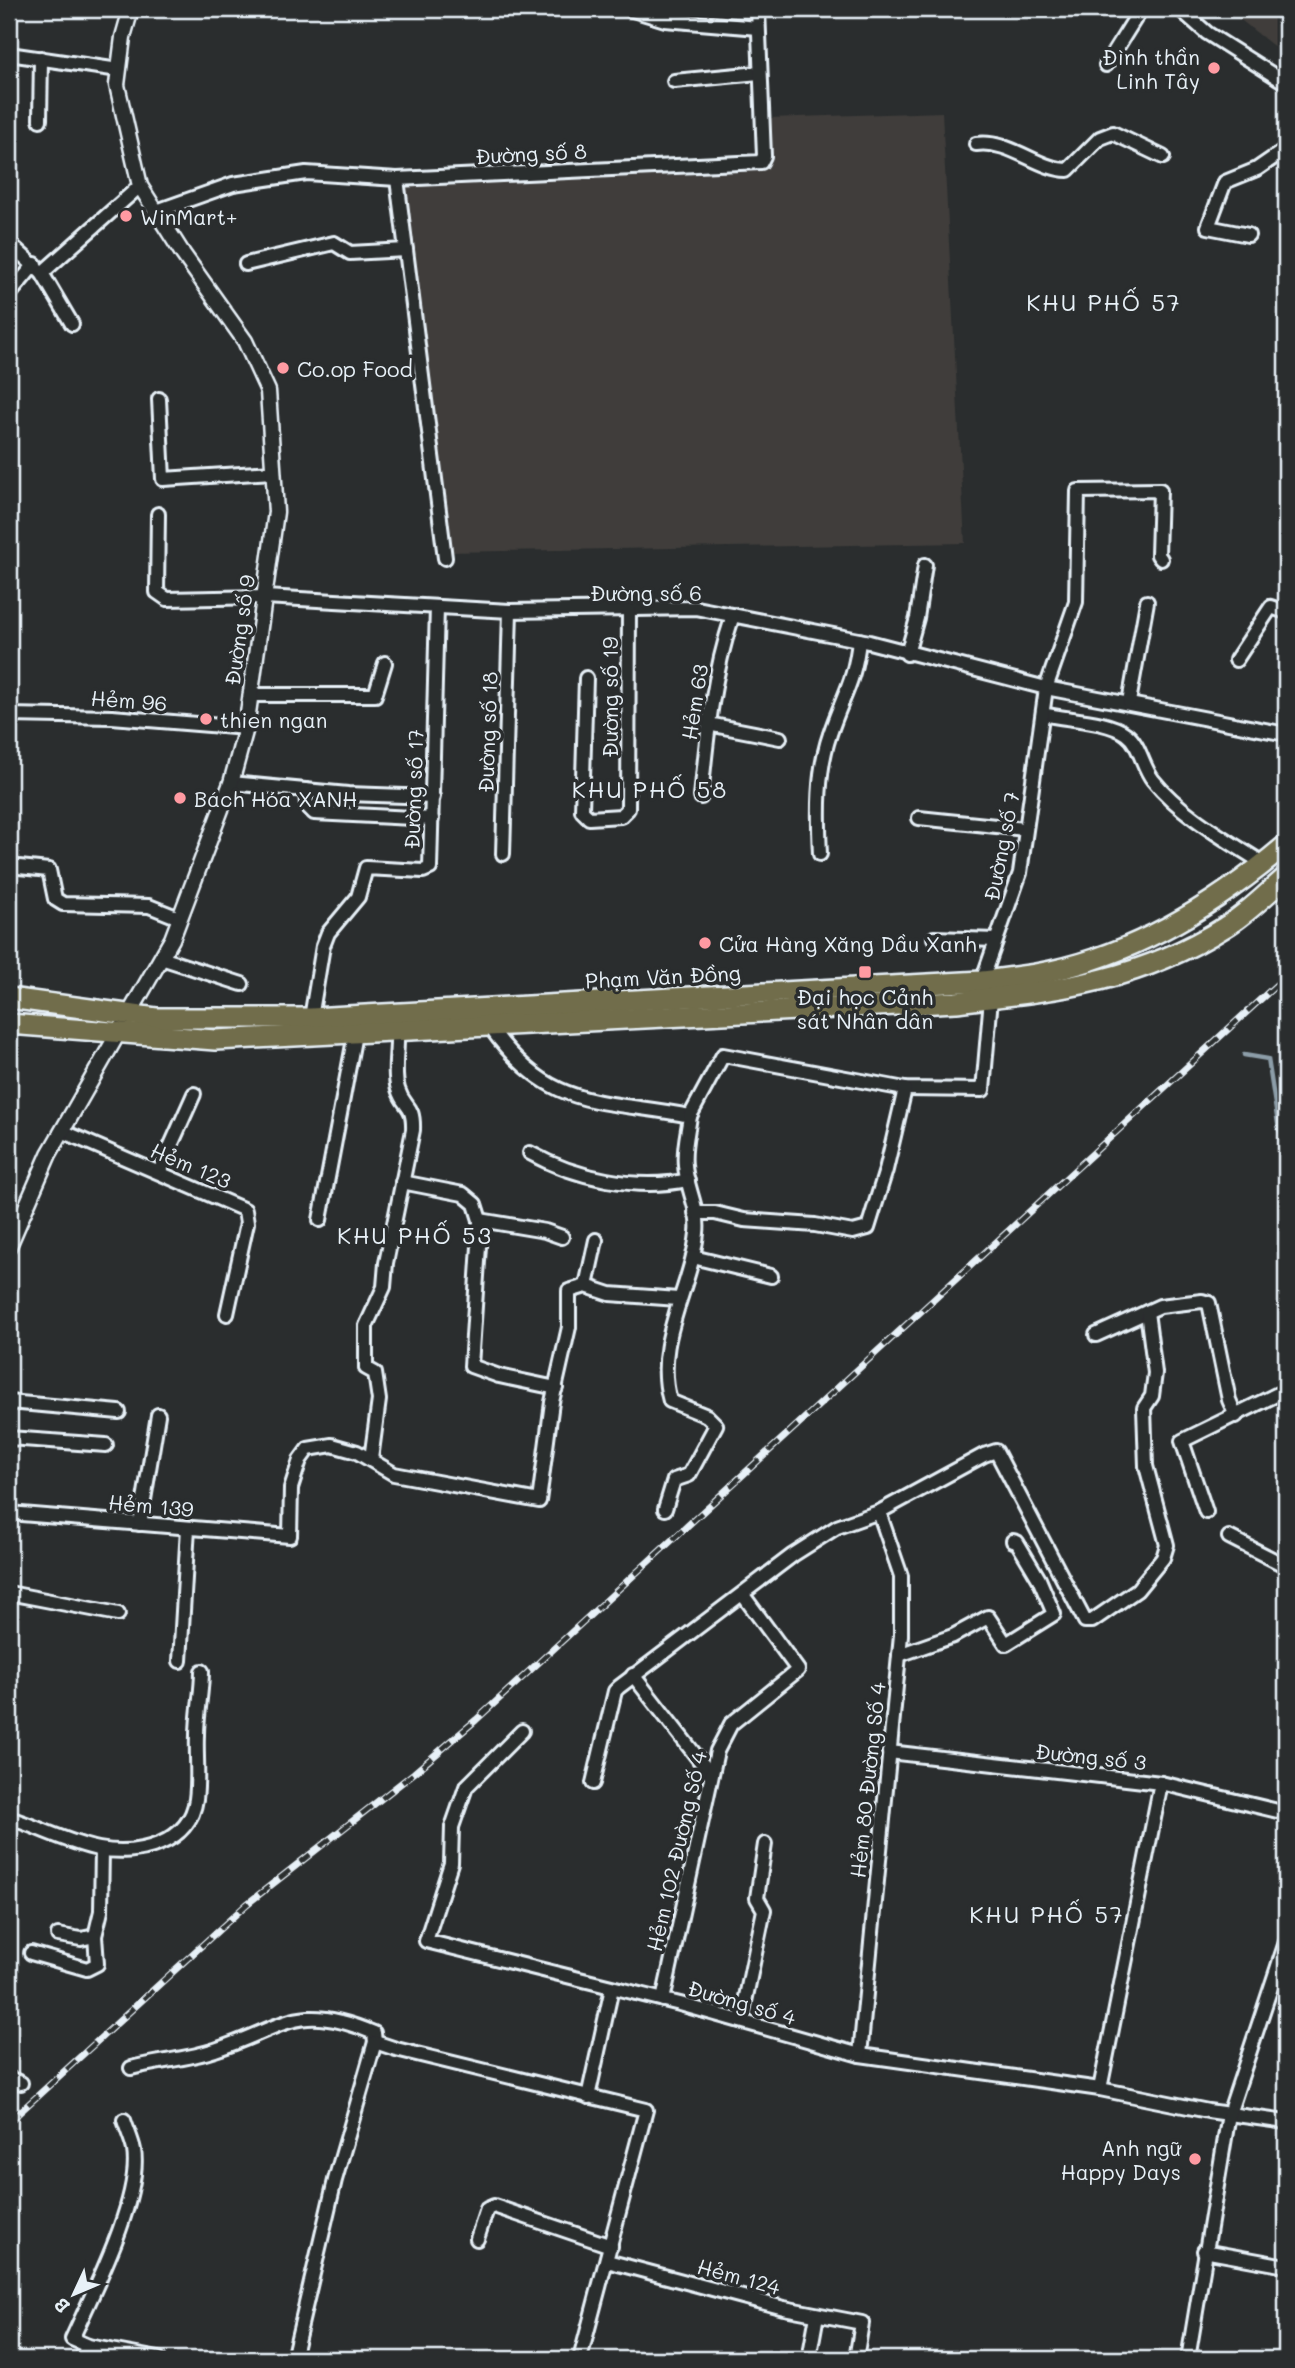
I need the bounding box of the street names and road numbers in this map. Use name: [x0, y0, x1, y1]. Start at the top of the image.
street label: Đường số 8: [475, 137, 587, 169]
street label: Đường số 9: [218, 573, 260, 687]
street label: Đường số 6: [590, 579, 702, 606]
street label: Đường số 19: [596, 637, 623, 757]
street label: Hẻm 63: [675, 662, 713, 742]
street label: Đường số 18: [471, 671, 503, 793]
street label: Hẻm 96: [90, 684, 168, 716]
street label: Đường số 17: [397, 729, 429, 849]
street label: Đường số 7: [977, 789, 1025, 903]
street label: Phạm Văn Đồng: [584, 958, 742, 994]
street label: Hẻm 123: [147, 1136, 235, 1194]
street label: Hẻm 139: [107, 1488, 195, 1522]
street label: Hẻm 80 Đường Số 4: [843, 1680, 891, 1879]
street label: Đường số 3: [1034, 1737, 1148, 1775]
street label: Hẻm 102 Đường Số 4: [640, 1747, 712, 1954]
street label: Đường số 4: [685, 1974, 800, 2031]
street label: Hẻm 124: [695, 2252, 784, 2300]

